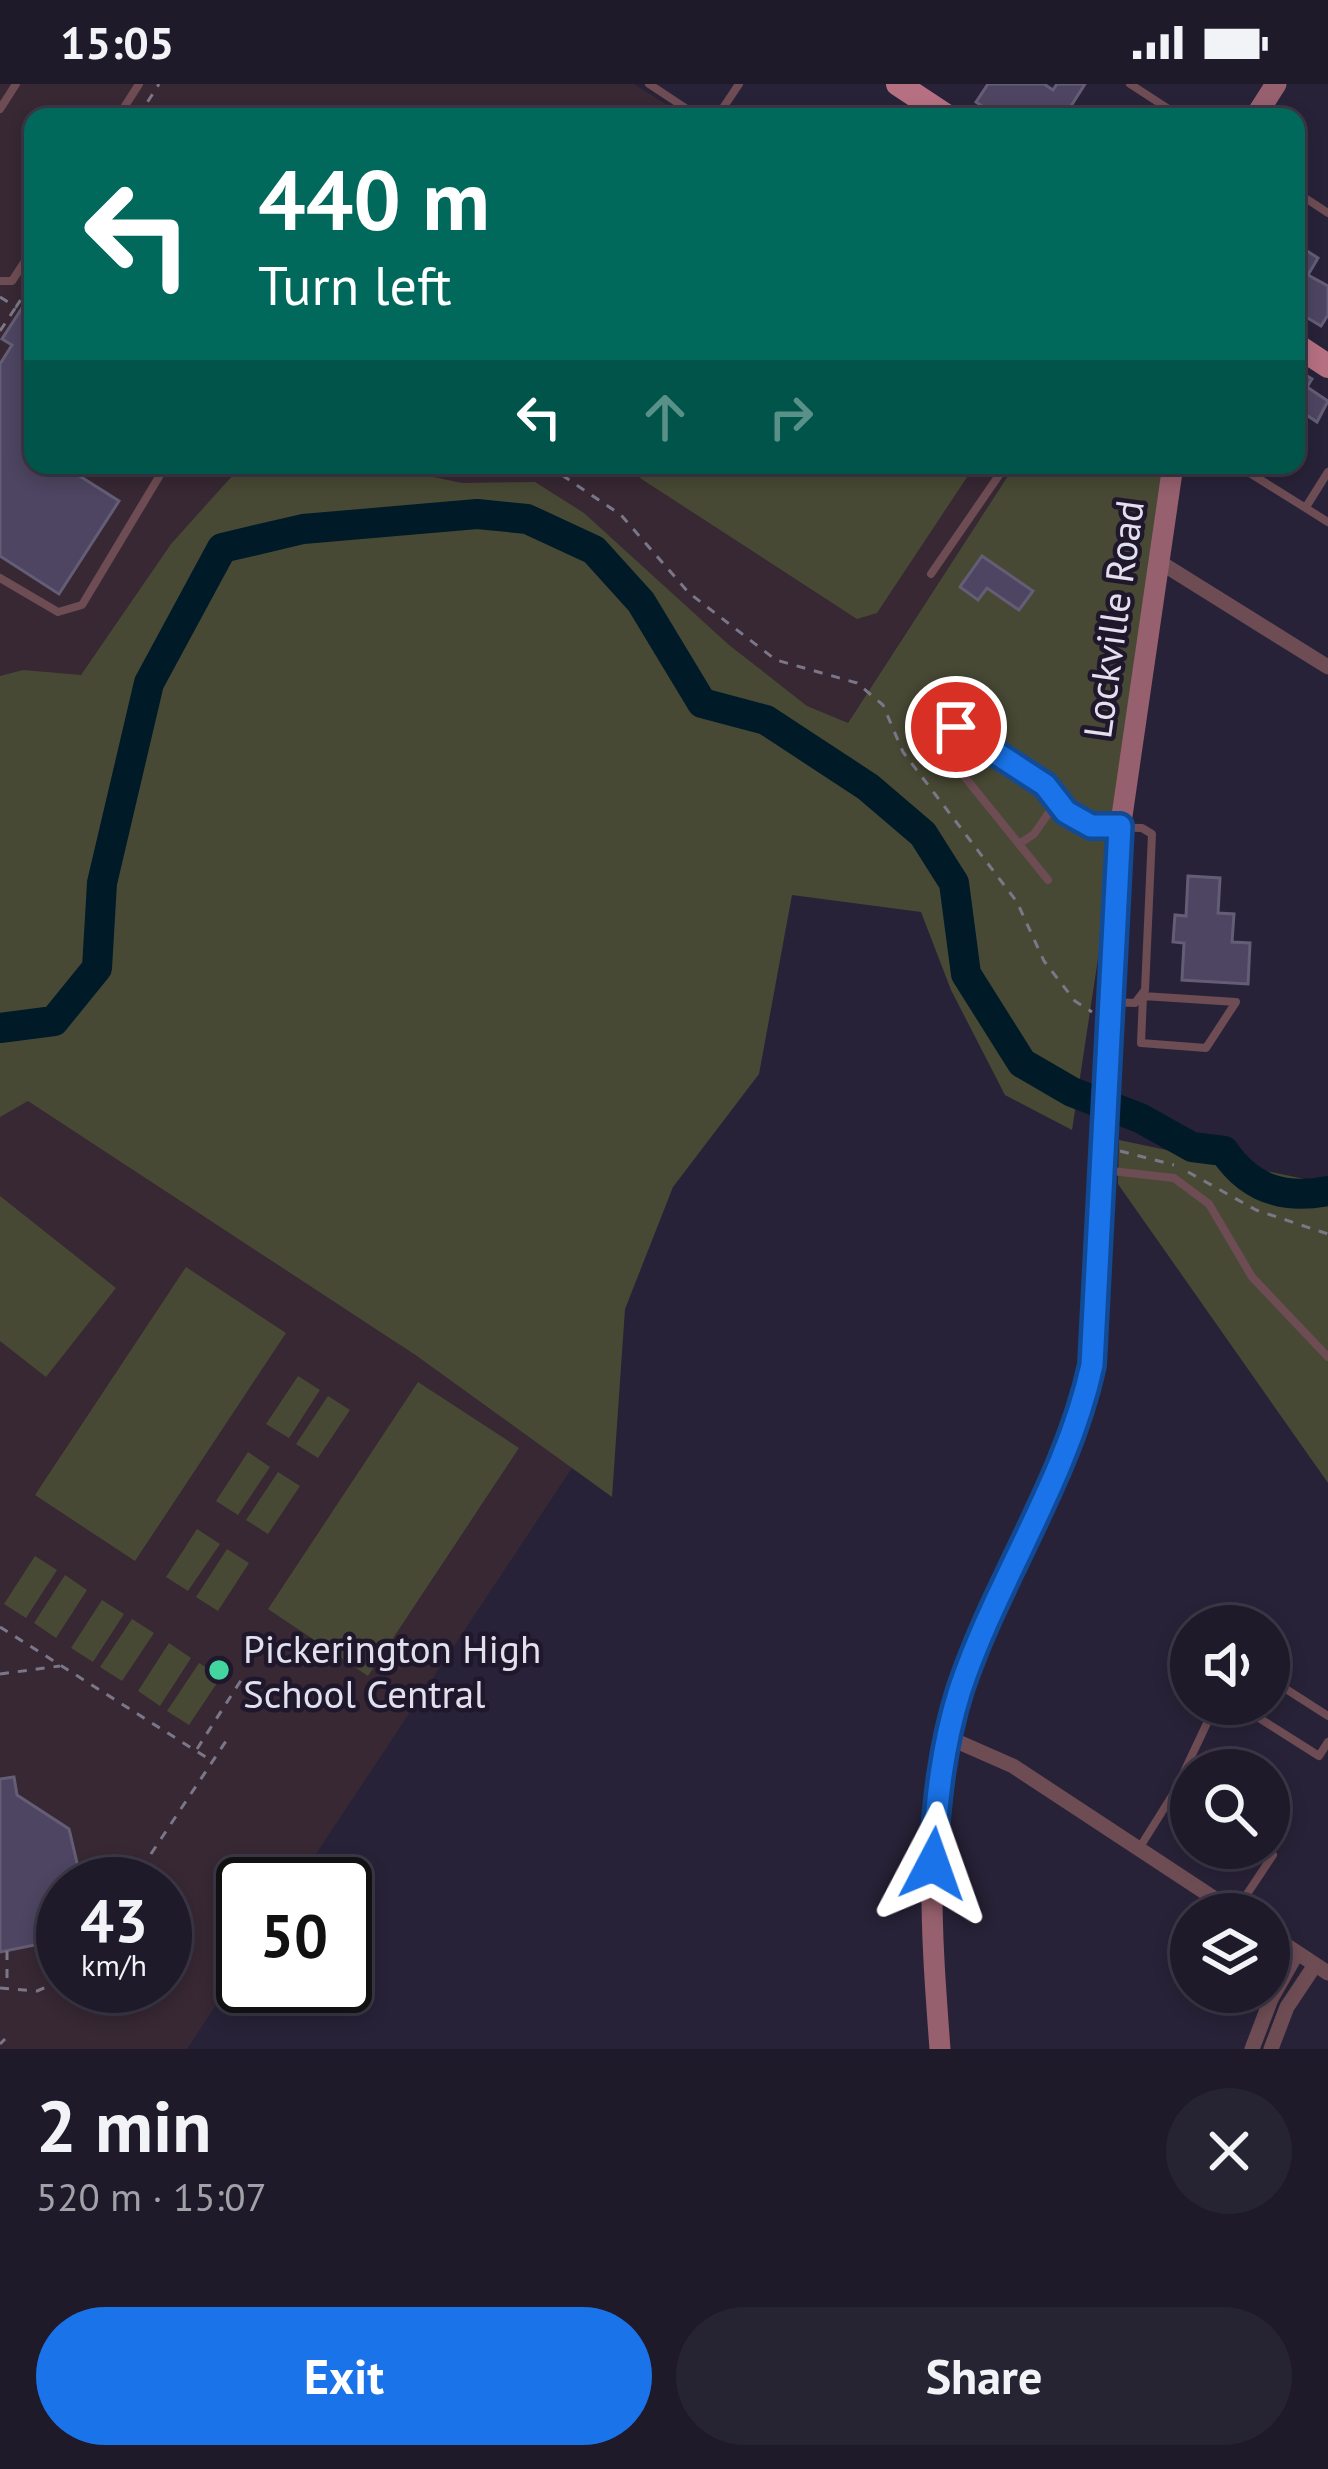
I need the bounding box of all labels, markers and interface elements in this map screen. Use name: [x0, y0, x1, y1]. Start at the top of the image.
text: 15:05: [60, 13, 174, 71]
text: 440 m: [258, 144, 490, 253]
icon: left: [60, 156, 216, 312]
text: Turn left: [258, 250, 452, 320]
icon: left: [506, 384, 572, 450]
icon: ahead: [632, 384, 698, 450]
icon: right: [758, 384, 824, 450]
street label: Lockville Road: [1071, 497, 1155, 741]
pin: [905, 676, 1007, 778]
icon: arrive: [923, 694, 989, 760]
map controls: [1170, 1605, 1290, 2013]
button: sound: [1170, 1605, 1290, 1725]
place label: Pickerington High School Central: [243, 1623, 541, 1719]
marker: Pickerington High School Central: [206, 1657, 232, 1683]
button: search: [1170, 1749, 1290, 1869]
position arrow: [870, 1801, 996, 1927]
speed limit sign: 50: [216, 1857, 372, 2013]
text: 43: [80, 1881, 148, 1959]
button: layers: [1170, 1893, 1290, 2013]
text: km/h: [81, 1945, 147, 1984]
text: 2 min: [36, 2079, 212, 2172]
button: close: [1166, 2088, 1292, 2214]
text: 520 m · 15:07: [36, 2171, 267, 2222]
button: Exit: [36, 2307, 652, 2445]
button: Share: [676, 2307, 1292, 2445]

